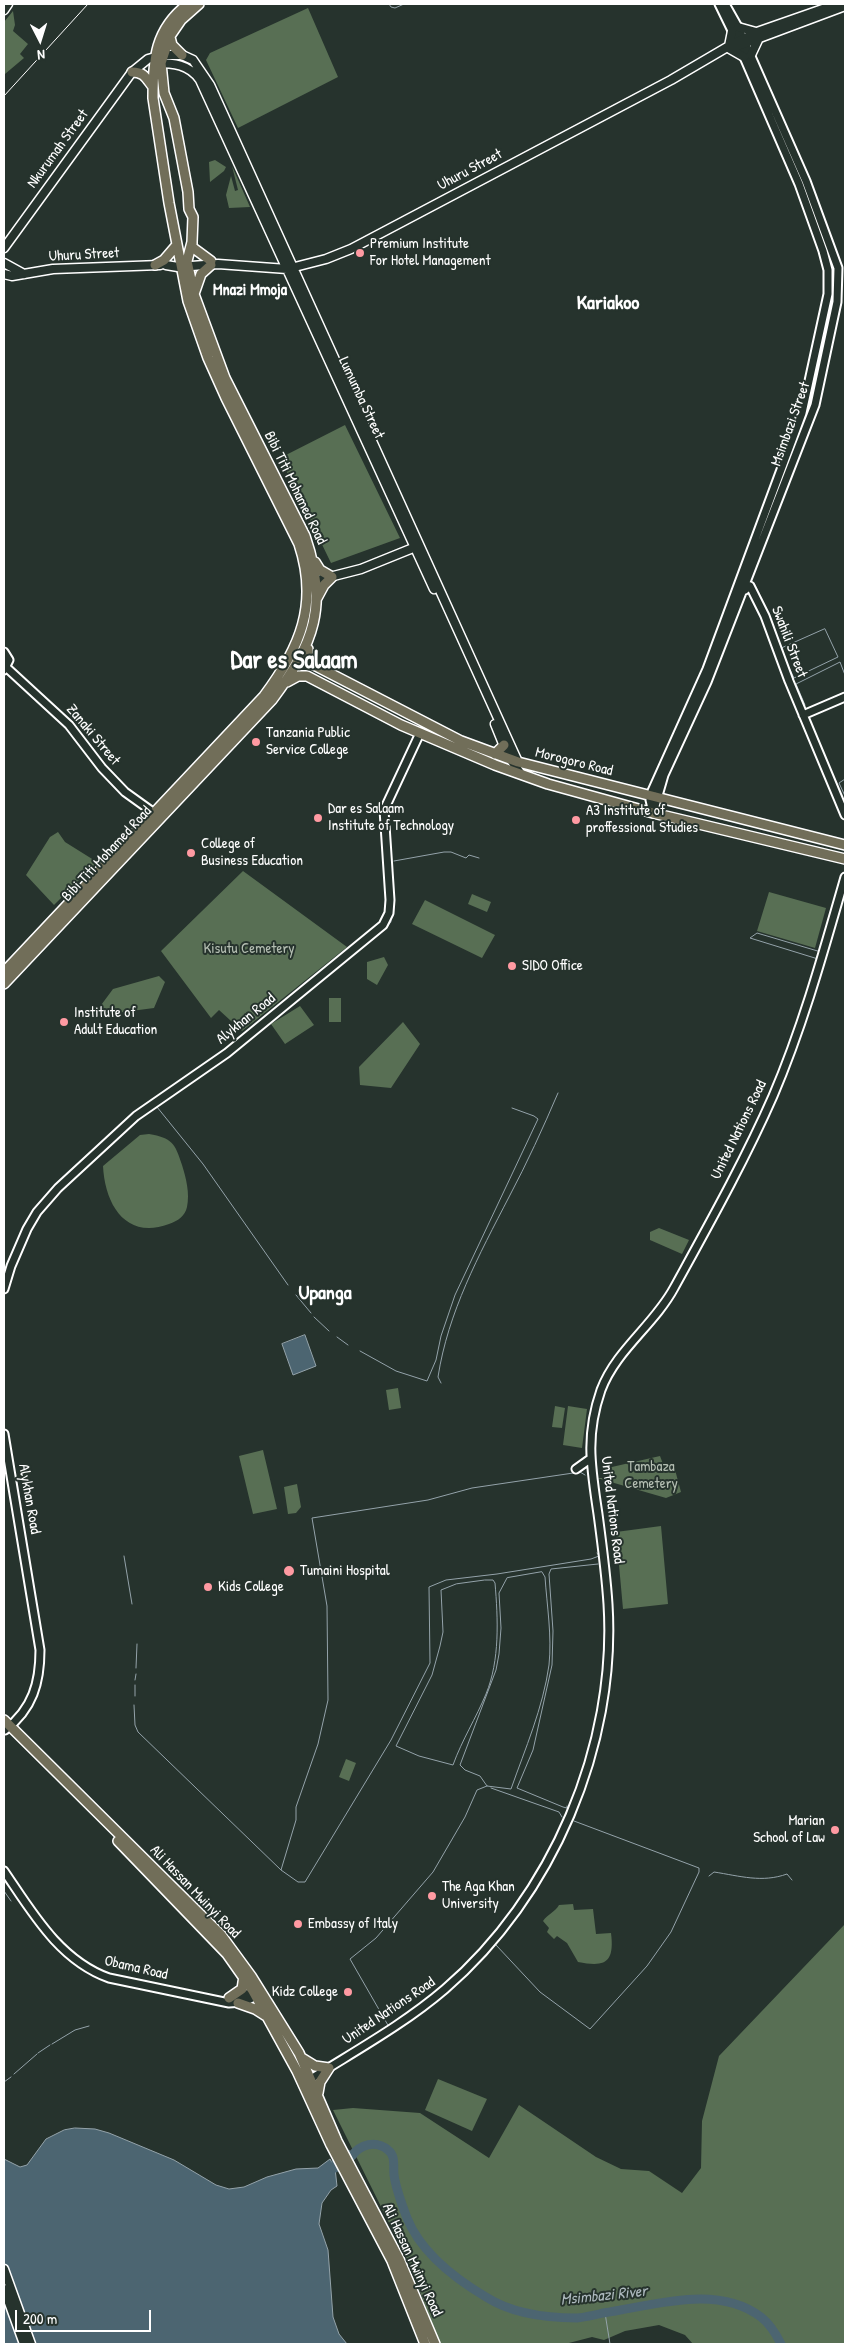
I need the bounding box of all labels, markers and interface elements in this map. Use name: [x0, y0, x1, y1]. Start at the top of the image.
north arrow: [15, 15, 65, 65]
text: N: [37, 46, 46, 65]
street label: Nkurumah Street: [23, 106, 93, 192]
street label: Uhuru Street: [435, 145, 505, 195]
place label: Premium Institute For Hotel Management: [370, 235, 491, 270]
street label: Uhuru Street: [48, 244, 120, 266]
marker: Premium Institute For Hotel Management: [354, 247, 366, 259]
district label: Mnazi Mmoja: [213, 281, 287, 301]
district label: Kariakoo: [577, 292, 639, 316]
street label: Lumumba Street: [334, 354, 388, 442]
street label: Msimbazi Street: [767, 379, 815, 469]
street label: Bibi Titi Mohamed Road: [260, 429, 330, 547]
street label: Swahili Street: [767, 604, 811, 680]
district label: Dar es Salaam: [231, 646, 357, 676]
street label: Zanaki Street: [62, 701, 124, 769]
place label: Tanzania Public Service College: [266, 724, 350, 759]
marker: Tanzania Public Service College: [250, 736, 262, 748]
street label: Morogoro Road: [533, 744, 615, 780]
place label: Dar es Salaam Institute of Technology: [328, 800, 454, 835]
place label: A3 Institute of proffessional Studies: [586, 802, 698, 837]
street label: Bibi Titi Mohamed Road: [58, 803, 156, 905]
marker: Dar es Salaam Institute of Technology: [312, 812, 324, 824]
marker: A3 Institute of proffessional Studies: [570, 814, 582, 826]
place label: College of Business Education: [201, 835, 303, 870]
marker: College of Business Education: [185, 847, 197, 859]
park label: Kisutu Cemetery: [203, 940, 295, 958]
place label: SIDO Office: [522, 957, 583, 975]
marker: SIDO Office: [506, 960, 518, 972]
street label: Alykhan Road: [213, 990, 279, 1048]
place label: Institute of Adult Education: [74, 1004, 157, 1039]
marker: Institute of Adult Education: [58, 1016, 70, 1028]
street label: United Nations Road: [707, 1078, 771, 1182]
district label: Upanga: [298, 1282, 352, 1306]
street label: United Nations Road: [596, 1455, 628, 1565]
park label: Tambaza Cemetery: [624, 1458, 678, 1493]
street label: Alykhan Road: [14, 1463, 44, 1535]
place label: Tumaini Hospital: [300, 1562, 390, 1580]
marker: Tumaini Hospital: [282, 1564, 296, 1578]
place label: Kids College: [218, 1578, 284, 1596]
marker: Kids College: [202, 1581, 214, 1593]
place label: Marian School of Law: [753, 1812, 825, 1847]
marker: Marian School of Law: [829, 1824, 841, 1836]
street label: Ali Hassan Mwinyi Road: [146, 1842, 244, 1942]
place label: The Aga Khan University: [442, 1878, 515, 1913]
marker: The Aga Khan University: [426, 1890, 438, 1902]
place label: Embassy of Italy: [308, 1915, 398, 1933]
marker: Embassy of Italy: [292, 1918, 304, 1930]
street label: Obama Road: [103, 1952, 169, 1984]
street label: United Nations Road: [339, 1973, 439, 2049]
place label: Kidz College: [272, 1983, 338, 2001]
marker: Kidz College: [342, 1986, 354, 1998]
street label: Ali Hassan Mwinyi Road: [378, 2201, 446, 2319]
water label: Msimbazi River: [560, 2282, 648, 2310]
scale bar: [18, 2300, 154, 2332]
text: 200 m: [23, 2308, 57, 2329]

